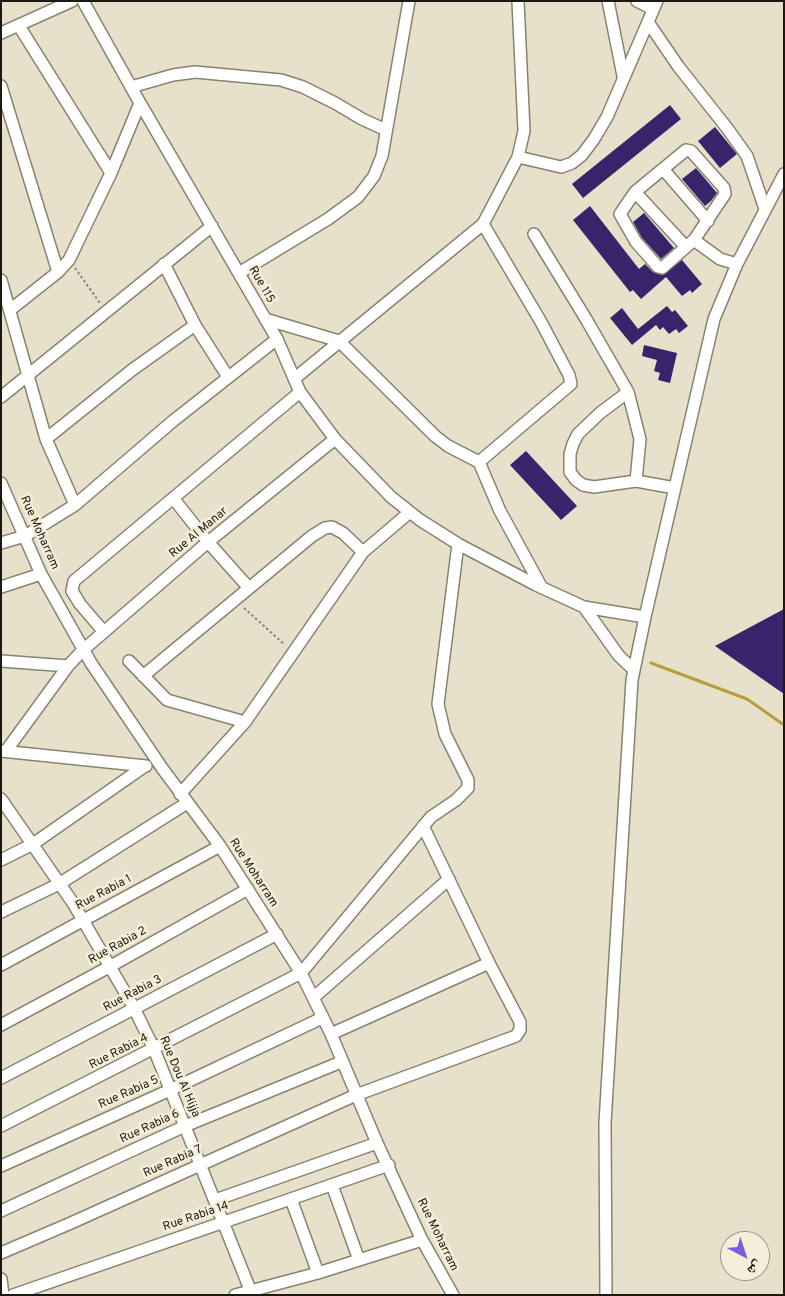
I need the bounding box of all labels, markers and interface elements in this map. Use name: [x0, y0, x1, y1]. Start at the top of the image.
street label: Rue 115: [245, 264, 277, 306]
street label: Rue Moharram: [16, 494, 62, 572]
street label: Rue Al Manar: [167, 504, 231, 562]
street label: Rue Moharram: [225, 836, 281, 910]
street label: Rue Rabia 1: [74, 872, 134, 914]
street label: Rue Rabia 2: [86, 924, 150, 968]
street label: Rue Rabia 3: [101, 973, 165, 1015]
street label: Rue Rabia 4: [87, 1031, 151, 1073]
street label: Rue Dou Al Hijja: [155, 1034, 203, 1120]
street label: Rue Rabia 5: [97, 1073, 161, 1113]
street label: Rue Rabia 6: [118, 1107, 182, 1147]
street label: Rue Rabia 7: [141, 1143, 205, 1181]
street label: Rue Moharram: [413, 1196, 461, 1274]
street label: Rue Rabia 14: [161, 1199, 231, 1235]
north arrow: [720, 1231, 770, 1281]
text: ش: [743, 1256, 765, 1278]

